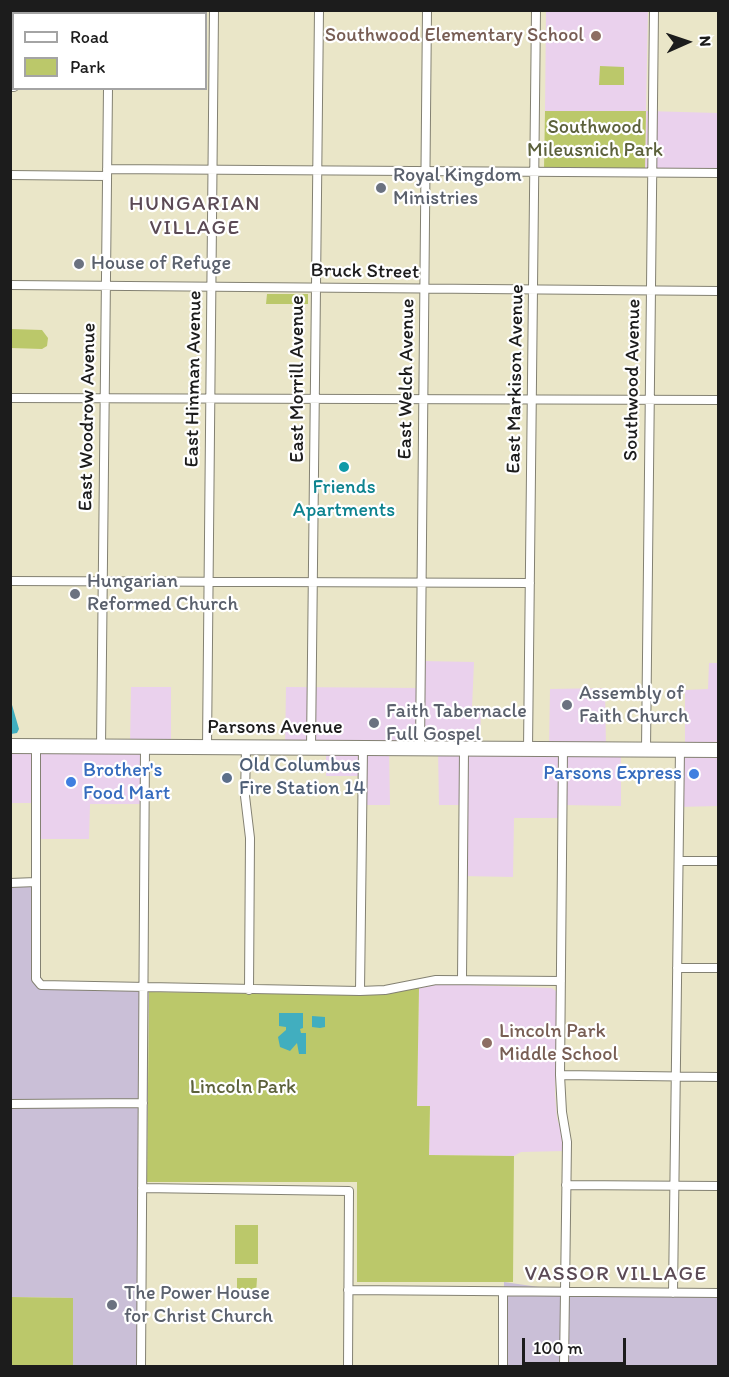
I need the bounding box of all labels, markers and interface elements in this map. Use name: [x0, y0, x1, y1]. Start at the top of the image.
legend: [12, 12, 207, 90]
north arrow: [657, 12, 717, 72]
place label: Southwood Elementary School: [325, 24, 584, 48]
text: Road: [70, 26, 109, 48]
marker: Southwood Elementary School: [589, 29, 603, 43]
text: N: [696, 35, 715, 47]
text: Park: [70, 56, 105, 78]
park label: Southwood Mileusnich Park: [527, 116, 663, 163]
place label: Royal Kingdom Ministries: [393, 164, 522, 211]
marker: Royal Kingdom Ministries: [374, 181, 388, 195]
district label: HUNGARIAN VILLAGE: [129, 192, 261, 242]
place label: House of Refuge: [91, 252, 231, 276]
marker: House of Refuge: [72, 257, 86, 271]
street label: Bruck Street: [310, 259, 420, 285]
street label: East Markison Avenue: [502, 284, 530, 474]
street label: East Hinman Avenue: [180, 290, 208, 468]
street label: East Morrill Avenue: [286, 295, 310, 463]
street label: East Welch Avenue: [394, 298, 420, 460]
street label: Southwood Avenue: [620, 299, 646, 461]
street label: East Woodrow Avenue: [74, 323, 102, 511]
marker: Friends Apartments: [337, 460, 351, 474]
place label: Friends Apartments: [293, 476, 395, 523]
place label: Hungarian Reformed Church: [87, 570, 238, 617]
marker: Hungarian Reformed Church: [68, 587, 82, 601]
place label: Assembly of Faith Church: [579, 682, 689, 729]
marker: Assembly of Faith Church: [560, 698, 574, 712]
place label: Faith Tabernacle Full Gospel: [386, 700, 527, 747]
street label: Parsons Avenue: [207, 716, 343, 740]
marker: Faith Tabernacle Full Gospel: [367, 716, 381, 730]
place label: Old Columbus Fire Station 14: [239, 754, 365, 801]
place label: Brother's Food Mart: [83, 759, 170, 806]
place label: Parsons Express: [543, 762, 682, 786]
marker: Parsons Express: [687, 767, 701, 781]
marker: Old Columbus Fire Station 14: [220, 771, 234, 785]
marker: Brother's Food Mart: [64, 775, 78, 789]
place label: Lincoln Park Middle School: [499, 1020, 618, 1067]
marker: Lincoln Park Middle School: [480, 1036, 494, 1050]
park label: Lincoln Park: [190, 1076, 296, 1100]
district label: VASSOR VILLAGE: [524, 1262, 708, 1288]
place label: The Power House for Christ Church: [124, 1282, 273, 1329]
marker: The Power House for Christ Church: [105, 1298, 119, 1312]
scale bar: [525, 1326, 628, 1364]
text: 100 m: [533, 1337, 583, 1359]

